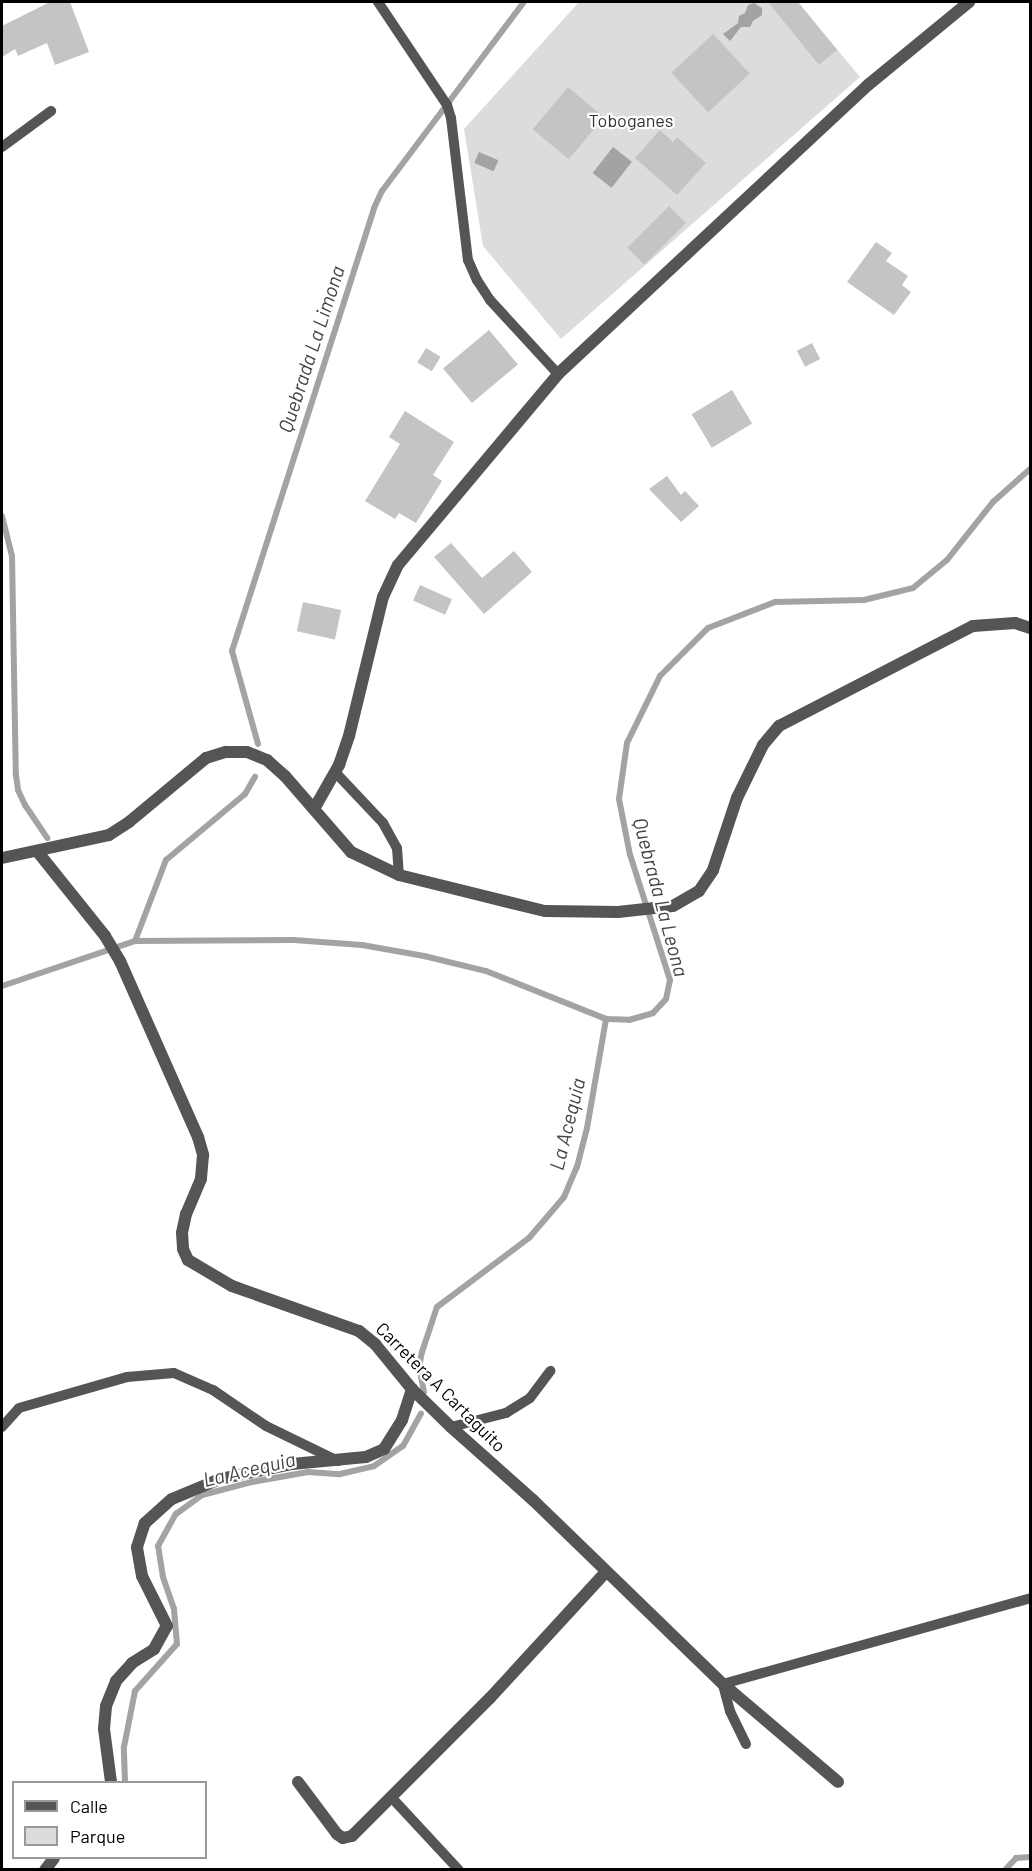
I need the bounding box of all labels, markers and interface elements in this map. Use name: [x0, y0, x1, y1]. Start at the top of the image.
park label: Toboganes: [589, 109, 673, 131]
water label: Quebrada La Limona: [273, 263, 349, 435]
water label: Quebrada La Leona: [628, 815, 694, 979]
water label: La Acequia: [544, 1075, 590, 1173]
street label: Carretera A Cartaguito: [372, 1318, 510, 1456]
water label: La Acequia: [200, 1447, 298, 1491]
legend: [12, 1781, 207, 1859]
text: Calle: [70, 1795, 108, 1817]
text: Parque: [70, 1825, 125, 1847]

